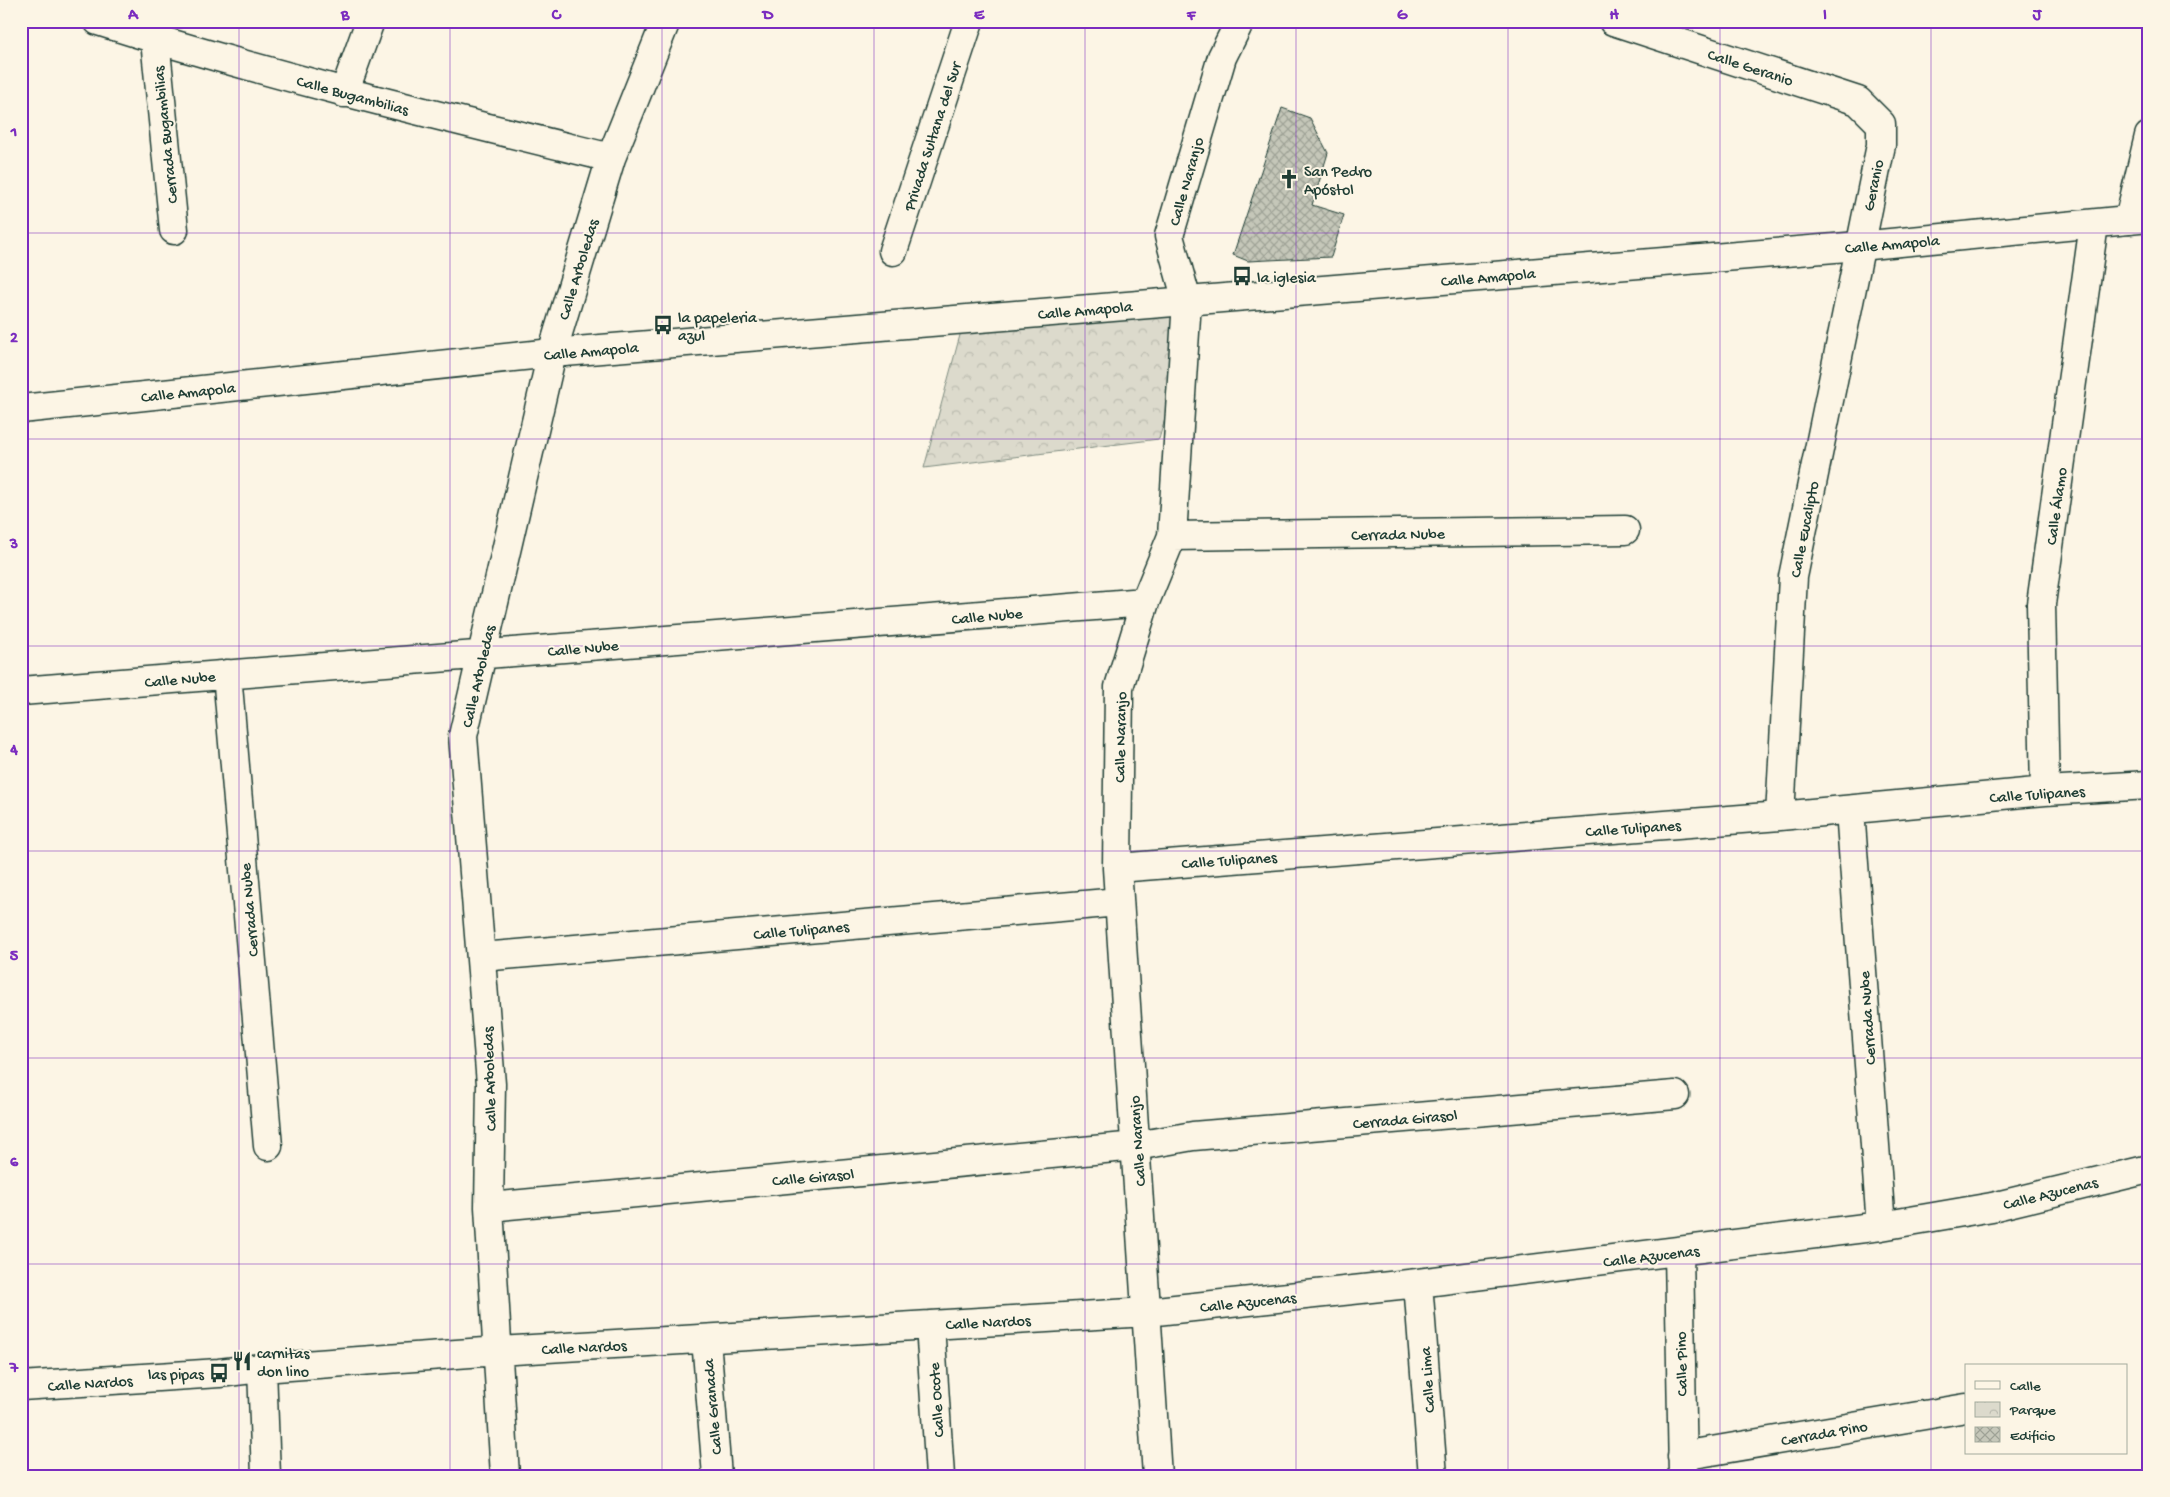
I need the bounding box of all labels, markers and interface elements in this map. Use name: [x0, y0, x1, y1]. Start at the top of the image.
text: A: [127, 7, 139, 26]
text: B: [340, 7, 350, 26]
text: C: [551, 7, 562, 26]
text: D: [761, 7, 774, 26]
text: E: [974, 7, 985, 26]
text: F: [1186, 7, 1197, 26]
text: G: [1397, 7, 1408, 26]
text: H: [1609, 7, 1619, 26]
text: I: [1823, 7, 1827, 26]
text: J: [2032, 7, 2043, 26]
street label: Calle Geranio: [1705, 47, 1795, 92]
street label: Privada Sultana del Sur: [901, 59, 968, 215]
street label: Cerrada Bugambilias: [151, 64, 184, 204]
street label: Calle Bugambilias: [294, 73, 411, 122]
text: 1: [10, 124, 17, 143]
street label: Calle Naranjo: [1167, 136, 1210, 228]
street label: Geranio: [1861, 158, 1890, 213]
place label: San Pedro Apóstol: [1304, 164, 1372, 201]
church icon: San Pedro Apóstol: [1278, 168, 1300, 190]
street label: Calle Arboledas: [556, 216, 605, 323]
street label: Calle Amapola: [1844, 233, 1942, 260]
bus stop icon: la iglesia: [1231, 265, 1253, 287]
street label: Calle Amapola: [1440, 266, 1538, 293]
place label: la iglesia: [1257, 270, 1317, 289]
street label: Calle Amapola: [1037, 299, 1135, 326]
place label: la papeleria azul: [678, 310, 758, 347]
bus stop icon: la papeleria azul: [652, 314, 674, 336]
text: 2: [10, 330, 18, 349]
street label: Calle Amapola: [543, 340, 641, 367]
street label: Calle Amapola: [140, 380, 238, 409]
street label: Calle Álamo: [2043, 466, 2073, 547]
street label: Calle Eucalipto: [1788, 480, 1825, 580]
street label: Cerrada Nube: [1351, 526, 1446, 547]
text: 3: [9, 536, 18, 555]
street label: Calle Nube: [951, 606, 1024, 631]
street label: Calle Arboledas: [459, 623, 502, 730]
street label: Calle Nube: [547, 638, 620, 663]
street label: Calle Nube: [144, 669, 217, 694]
street label: Calle Naranjo: [1112, 691, 1133, 783]
text: 4: [9, 742, 18, 761]
street label: Calle Tulipanes: [1989, 784, 2087, 809]
street label: Calle Tulipanes: [1585, 818, 1683, 843]
street label: Calle Tulipanes: [1181, 850, 1279, 875]
street label: Cerrada Nube: [238, 861, 265, 957]
street label: Calle Tulipanes: [753, 919, 851, 946]
text: 5: [10, 948, 19, 967]
street label: Cerrada Nube: [1857, 970, 1882, 1065]
street label: Calle Arboledas: [480, 1025, 503, 1131]
street label: Calle Naranjo: [1127, 1095, 1152, 1187]
street label: Cerrada Girasol: [1352, 1107, 1458, 1136]
text: 6: [10, 1154, 19, 1173]
street label: Calle Girasol: [771, 1166, 855, 1193]
street label: Calle Azucenas: [2002, 1174, 2101, 1216]
street label: Calle Azucenas: [1602, 1243, 1702, 1274]
street label: Calle Azucenas: [1199, 1290, 1299, 1319]
street label: Calle Nardos: [945, 1313, 1032, 1336]
street label: Calle Pino: [1673, 1331, 1694, 1397]
street label: Calle Nardos: [541, 1338, 628, 1361]
street label: Calle Lima: [1418, 1345, 1441, 1413]
place label: carnitas don lino: [257, 1346, 310, 1383]
restaurant icon: carnitas don lino: [231, 1350, 253, 1372]
street label: Calle Granada: [701, 1357, 728, 1455]
text: 7: [9, 1360, 19, 1379]
street label: Calle Ocote: [926, 1361, 951, 1438]
bus stop icon: las pipas: [208, 1362, 230, 1384]
legend: [1965, 1364, 2128, 1454]
place label: las pipas: [148, 1367, 205, 1386]
street label: Calle Nardos: [47, 1373, 135, 1398]
text: Calle: [2010, 1378, 2041, 1396]
text: Parque: [2009, 1402, 2056, 1420]
street label: Cerrada Pino: [1780, 1419, 1869, 1452]
text: Edificio: [2010, 1428, 2056, 1446]

